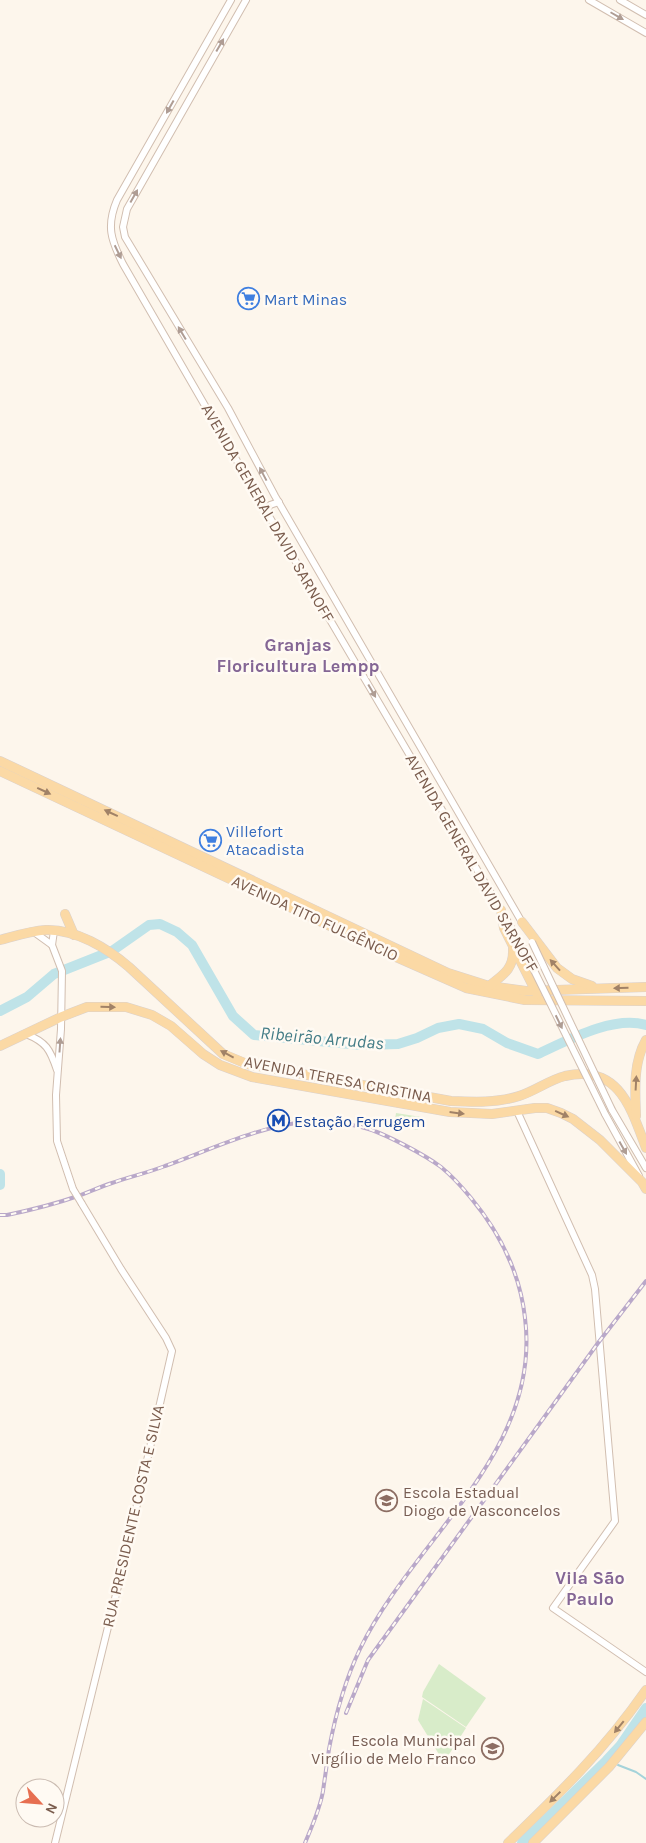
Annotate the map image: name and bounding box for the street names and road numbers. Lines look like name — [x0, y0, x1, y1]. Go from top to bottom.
street label: AVENIDA GENERAL DAVID SARNOFF — [198, 400, 338, 626]
street label: AVENIDA GENERAL DAVID SARNOFF — [402, 750, 542, 976]
street label: AVENIDA TITO FULGÊNCIO — [229, 871, 401, 965]
street label: AVENIDA TERESA CRISTINA — [243, 1051, 433, 1107]
street label: RUA PRESIDENTE COSTA E SILVA — [98, 1403, 168, 1629]

